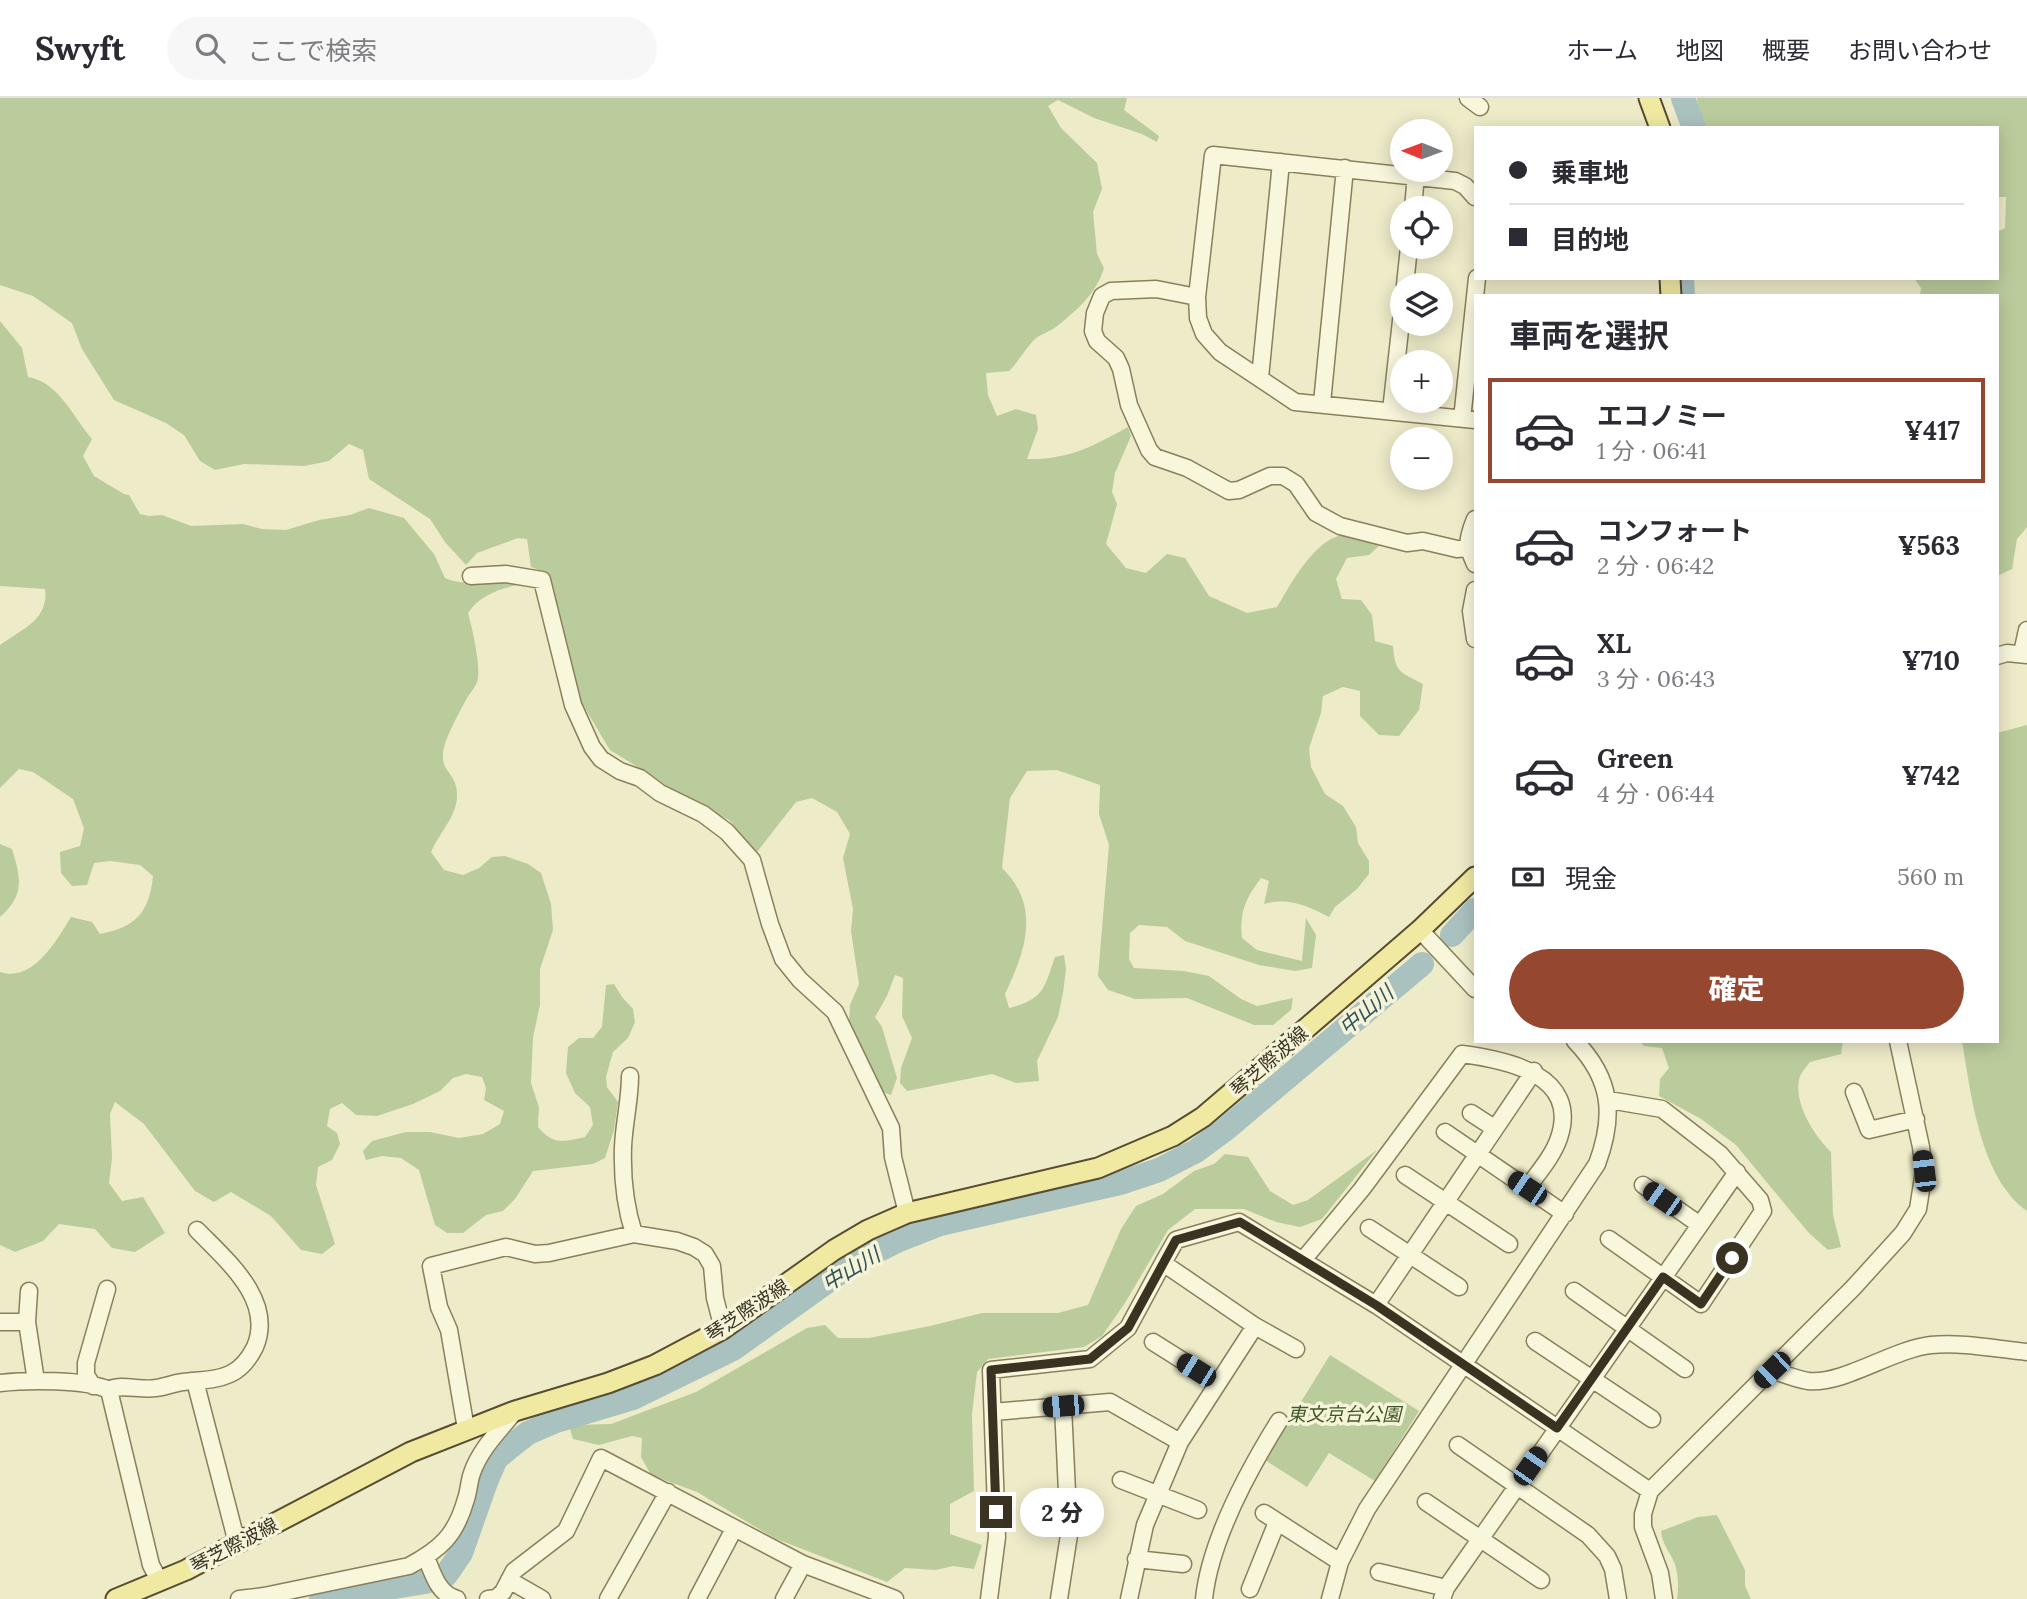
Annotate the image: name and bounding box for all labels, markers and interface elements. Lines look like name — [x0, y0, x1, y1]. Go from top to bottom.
search box — [167, 17, 657, 80]
text: Swyft — [35, 27, 125, 69]
icon: search — [191, 29, 229, 67]
text: ここで検索 — [247, 34, 377, 67]
text: ホーム — [1567, 35, 1638, 66]
text: 地図 — [1676, 35, 1724, 66]
text: 概要 — [1762, 35, 1810, 66]
text: お問い合わせ — [1848, 35, 1992, 66]
north arrow — [1390, 119, 1452, 182]
map controls — [1390, 119, 1453, 490]
text: 乗車地 — [1551, 156, 1629, 189]
button: locate — [1390, 196, 1453, 259]
text: 目的地 — [1551, 223, 1629, 256]
button: layers — [1390, 273, 1453, 336]
text: 車両を選択 — [1509, 315, 1669, 356]
button: + — [1390, 350, 1453, 413]
icon: car — [1513, 399, 1576, 462]
text: エコノミー — [1597, 399, 1727, 432]
text: ¥417 — [1904, 414, 1960, 447]
button: − — [1390, 427, 1453, 490]
text: 1 分 · 06:41 — [1597, 436, 1706, 465]
icon: car — [1513, 514, 1576, 577]
text: コンフォート — [1597, 514, 1752, 547]
text: ¥563 — [1898, 529, 1960, 562]
text: 2 分 · 06:42 — [1597, 551, 1714, 580]
text: XL — [1597, 627, 1631, 660]
icon: car — [1513, 629, 1576, 692]
text: ¥710 — [1902, 644, 1960, 677]
text: 3 分 · 06:43 — [1597, 664, 1715, 693]
text: Green — [1597, 742, 1673, 775]
icon: car — [1513, 744, 1576, 807]
text: ¥742 — [1901, 759, 1960, 792]
text: 4 分 · 06:44 — [1597, 779, 1715, 808]
icon: cash — [1509, 858, 1547, 896]
text: 現金 — [1565, 862, 1617, 895]
text: 560 m — [1897, 862, 1964, 891]
button: 確定 — [1509, 949, 1964, 1029]
water label: 中山川 — [1333, 978, 1400, 1041]
street label: 琴芝際波線 — [1225, 1021, 1313, 1101]
car — [1912, 1149, 1937, 1193]
car — [1504, 1168, 1551, 1208]
car — [1639, 1178, 1686, 1220]
water label: 中山川 — [817, 1240, 887, 1297]
route start — [1716, 1242, 1748, 1274]
street label: 琴芝際波線 — [701, 1273, 793, 1347]
car — [1750, 1348, 1795, 1392]
car — [1173, 1350, 1220, 1390]
car — [1042, 1394, 1085, 1418]
park label: 東文京台公園 — [1287, 1402, 1404, 1426]
car — [1510, 1443, 1551, 1489]
callout: 2 分 — [1020, 1488, 1104, 1536]
route end — [980, 1496, 1012, 1528]
text: 2 分 — [1041, 1498, 1083, 1527]
street label: 琴芝際波線 — [186, 1512, 282, 1578]

